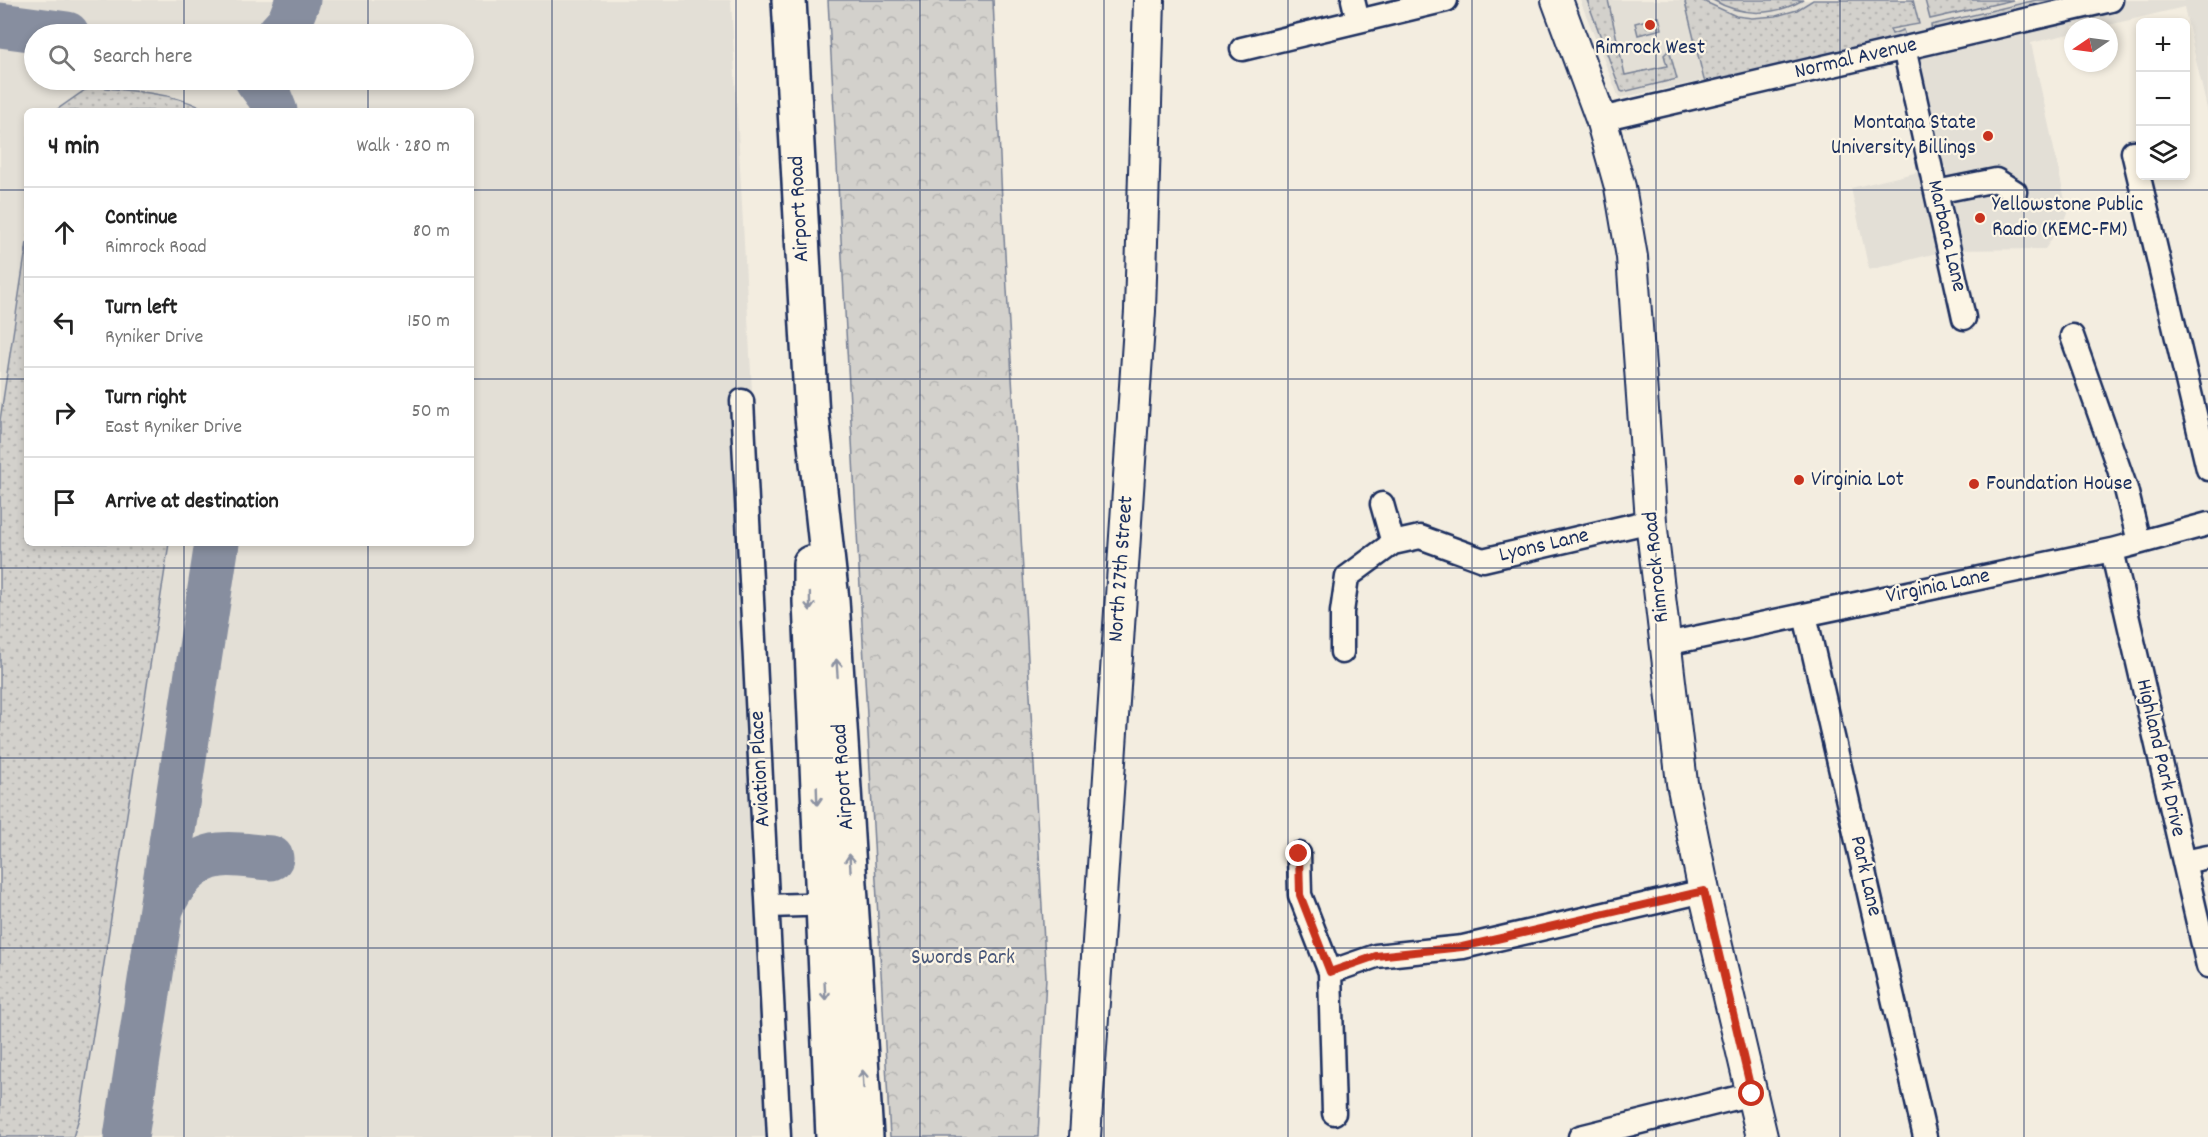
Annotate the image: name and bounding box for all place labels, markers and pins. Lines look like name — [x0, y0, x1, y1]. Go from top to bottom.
marker: Rimrock West — [1643, 18, 1657, 32]
place label: Rimrock West — [1595, 33, 1705, 64]
place label: Montana State University Billings — [1831, 108, 1976, 164]
marker: Montana State University Billings — [1981, 129, 1995, 143]
place label: Yellowstone Public Radio (KEMC-FM) — [1992, 190, 2143, 246]
marker: Yellowstone Public Radio (KEMC-FM) — [1973, 211, 1987, 225]
place label: Virginia Lot — [1811, 465, 1904, 496]
place label: Foundation House — [1986, 469, 2133, 500]
marker: Virginia Lot — [1792, 473, 1806, 487]
marker: Foundation House — [1967, 477, 1981, 491]

